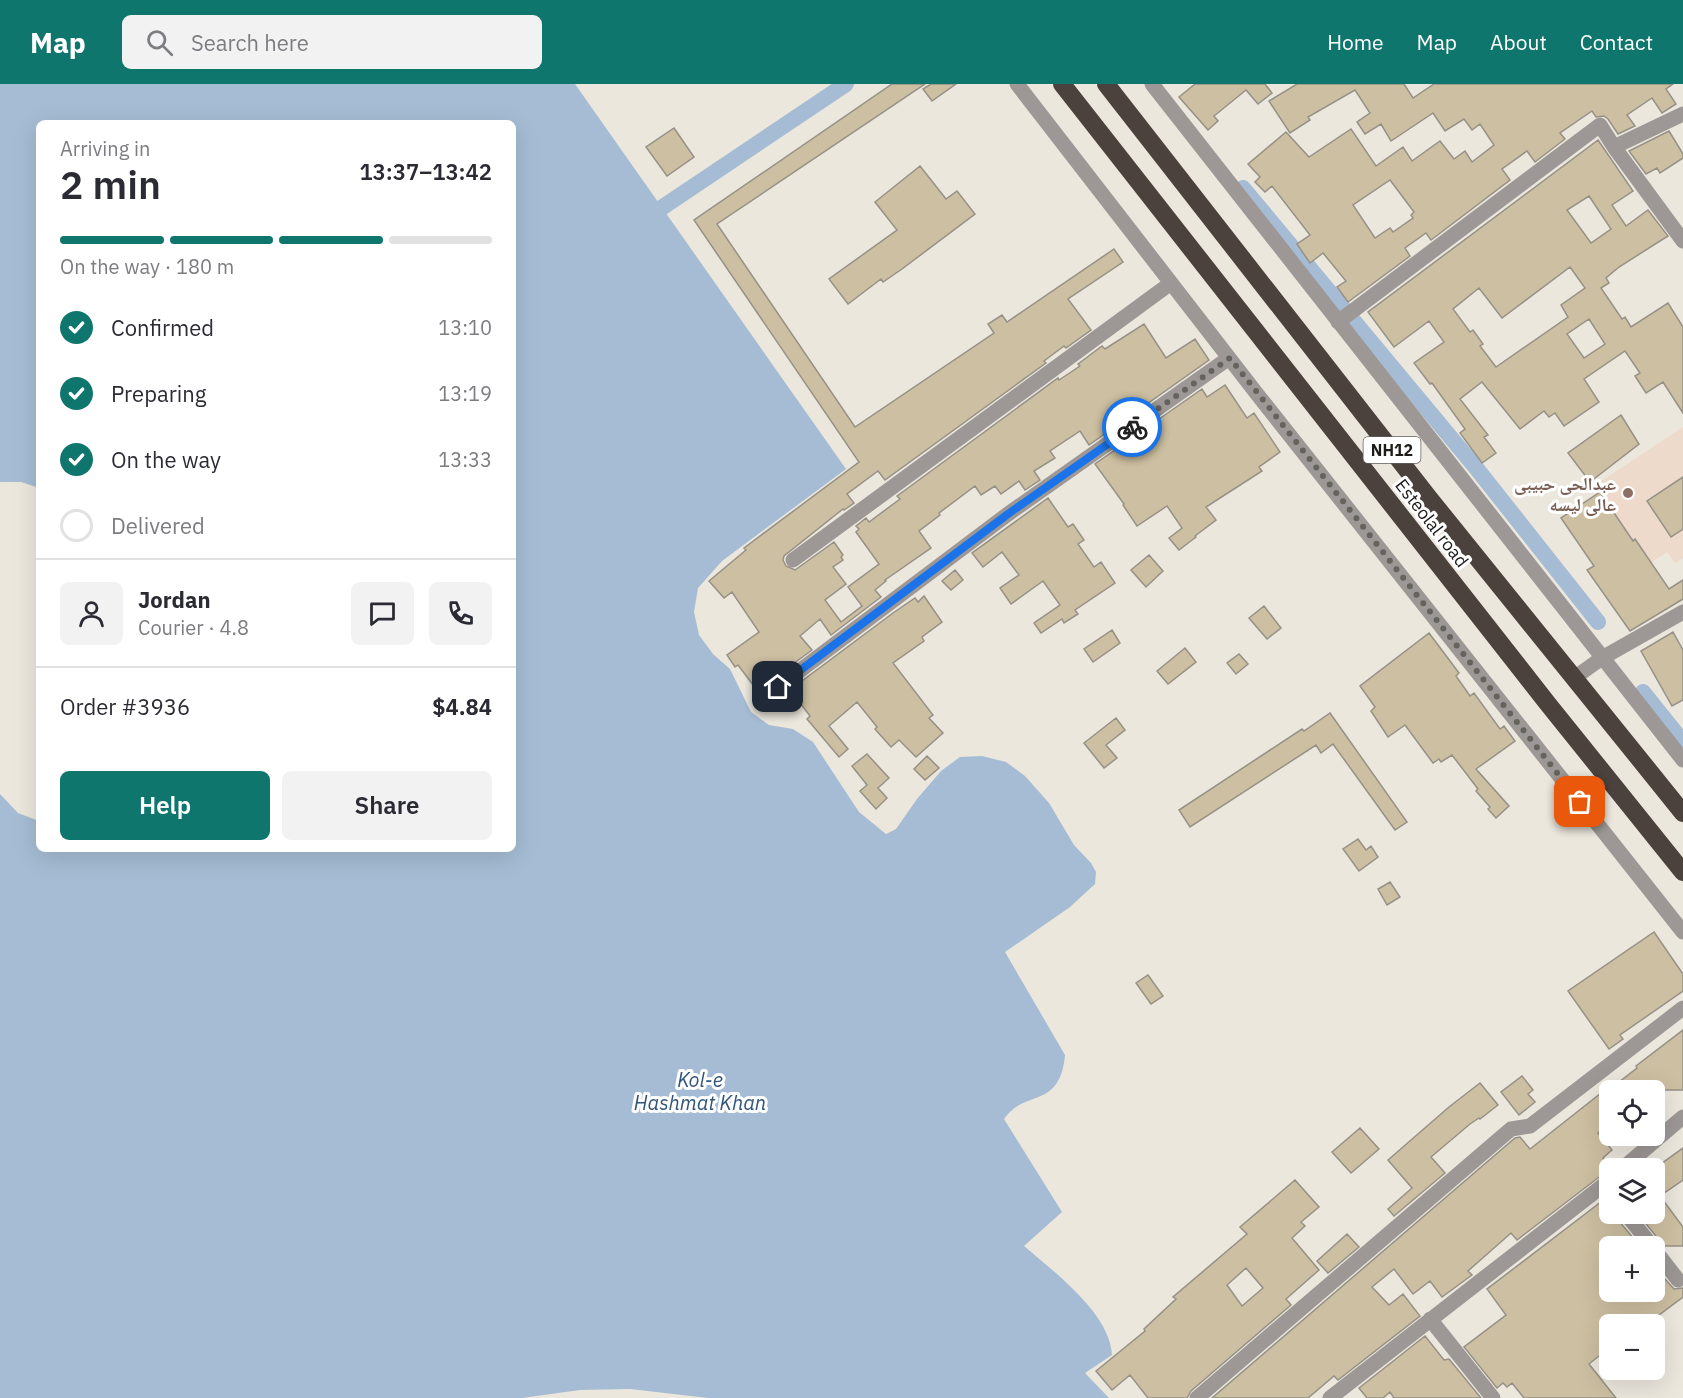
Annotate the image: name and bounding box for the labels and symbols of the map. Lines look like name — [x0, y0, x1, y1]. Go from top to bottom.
courier — [1102, 397, 1162, 457]
road number: NH12 — [1364, 437, 1420, 463]
place label: عبدالحی حبیبی عالی لیسه — [1514, 472, 1616, 516]
street label: Esteolal road — [1390, 474, 1474, 572]
marker: عبدالحی حبیبی عالی لیسه — [1621, 486, 1635, 500]
pin — [752, 661, 803, 712]
pin — [1554, 776, 1605, 827]
water label: Kol-e Hashmat Khan — [634, 1066, 766, 1116]

